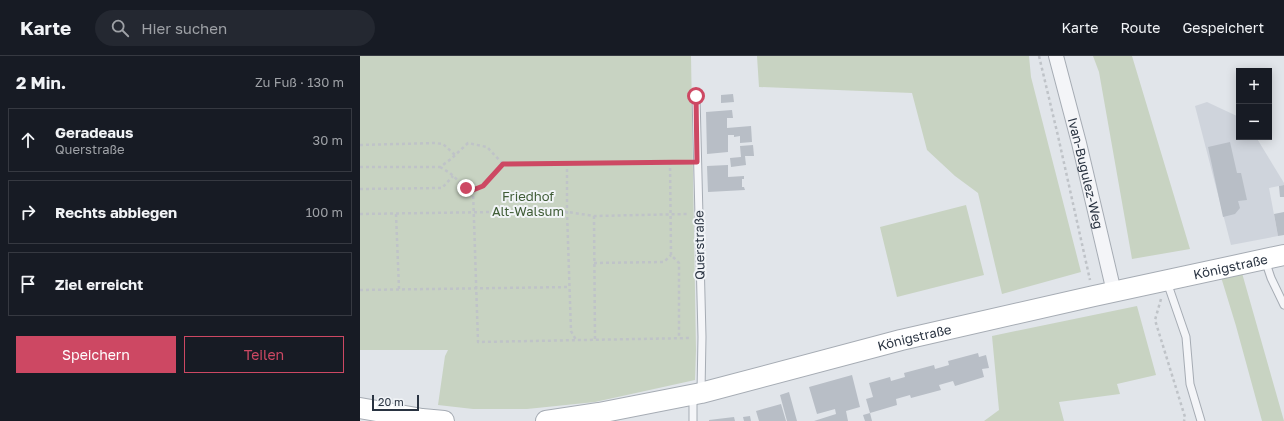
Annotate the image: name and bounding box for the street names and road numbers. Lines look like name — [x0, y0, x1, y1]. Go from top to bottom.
street label: Ivan-Bugulez-Weg — [1065, 116, 1107, 231]
street label: Querstraße — [690, 210, 708, 280]
street label: Königstraße — [1192, 251, 1269, 282]
street label: Königstraße — [876, 321, 953, 354]

